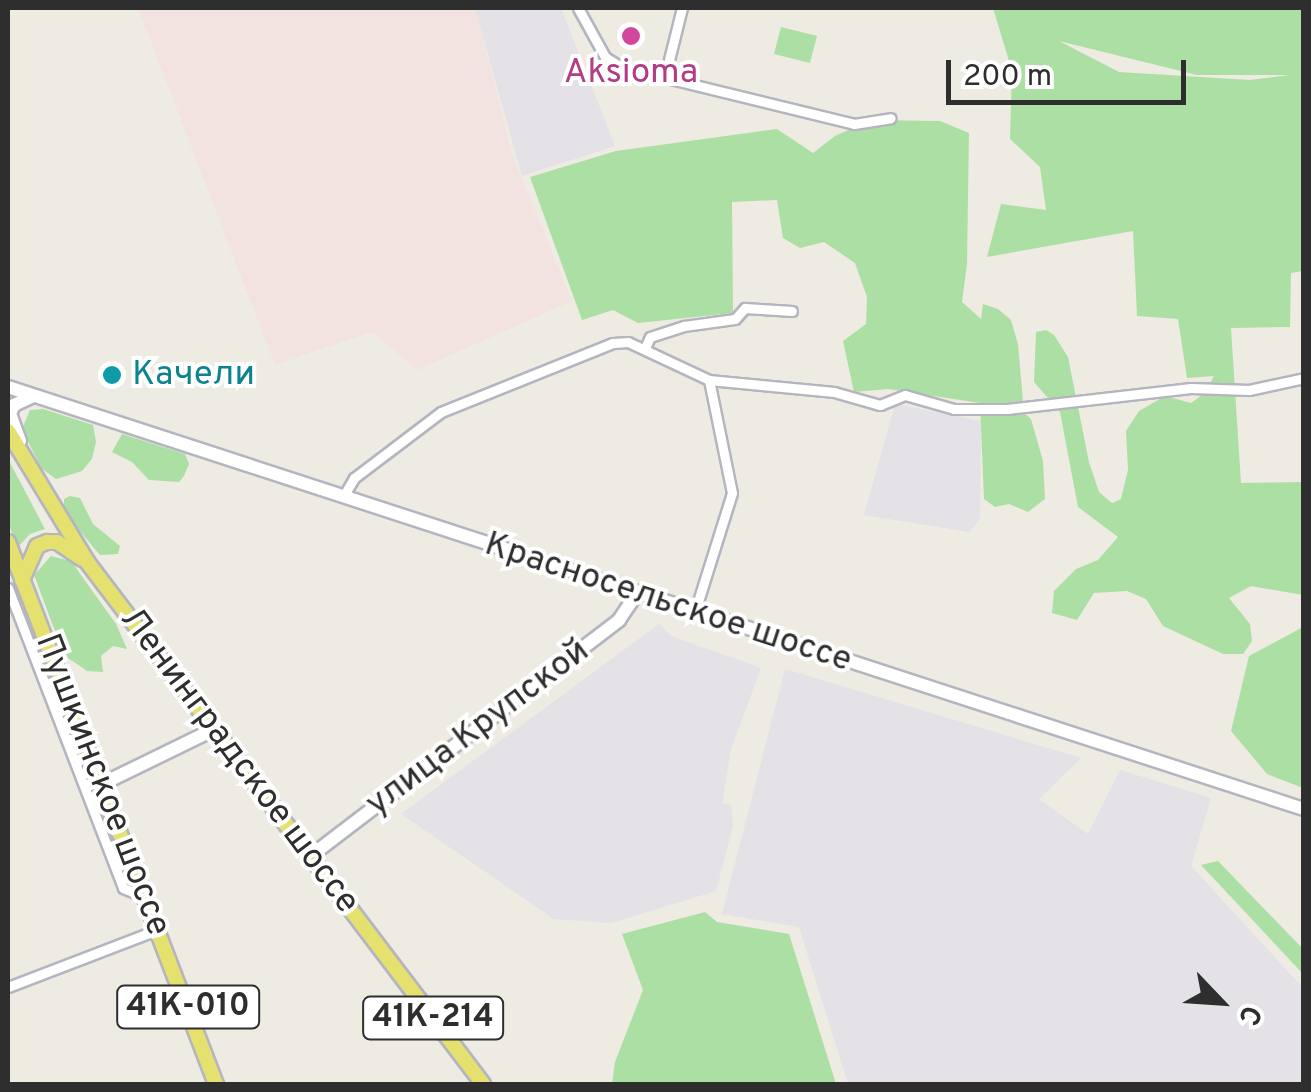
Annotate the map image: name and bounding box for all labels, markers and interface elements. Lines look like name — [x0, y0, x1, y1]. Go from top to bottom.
marker: Aksioma — [620, 25, 642, 47]
scale bar — [951, 40, 1191, 102]
place label: Aksioma — [564, 52, 698, 94]
text: 200 m — [963, 59, 1052, 96]
place label: Качели — [132, 354, 255, 396]
marker: Качели — [101, 364, 123, 386]
street label: Красносельское шоссе — [479, 524, 857, 682]
street label: Ленинградское шоссе — [110, 600, 368, 922]
street label: Пушкинское шоссе — [25, 628, 179, 942]
street label: улица Крупской — [358, 630, 598, 826]
north arrow — [1171, 952, 1271, 1052]
road number: 41К-010 — [116, 980, 260, 1034]
road number: 41К-214 — [360, 991, 506, 1045]
text: С — [1228, 999, 1268, 1030]

